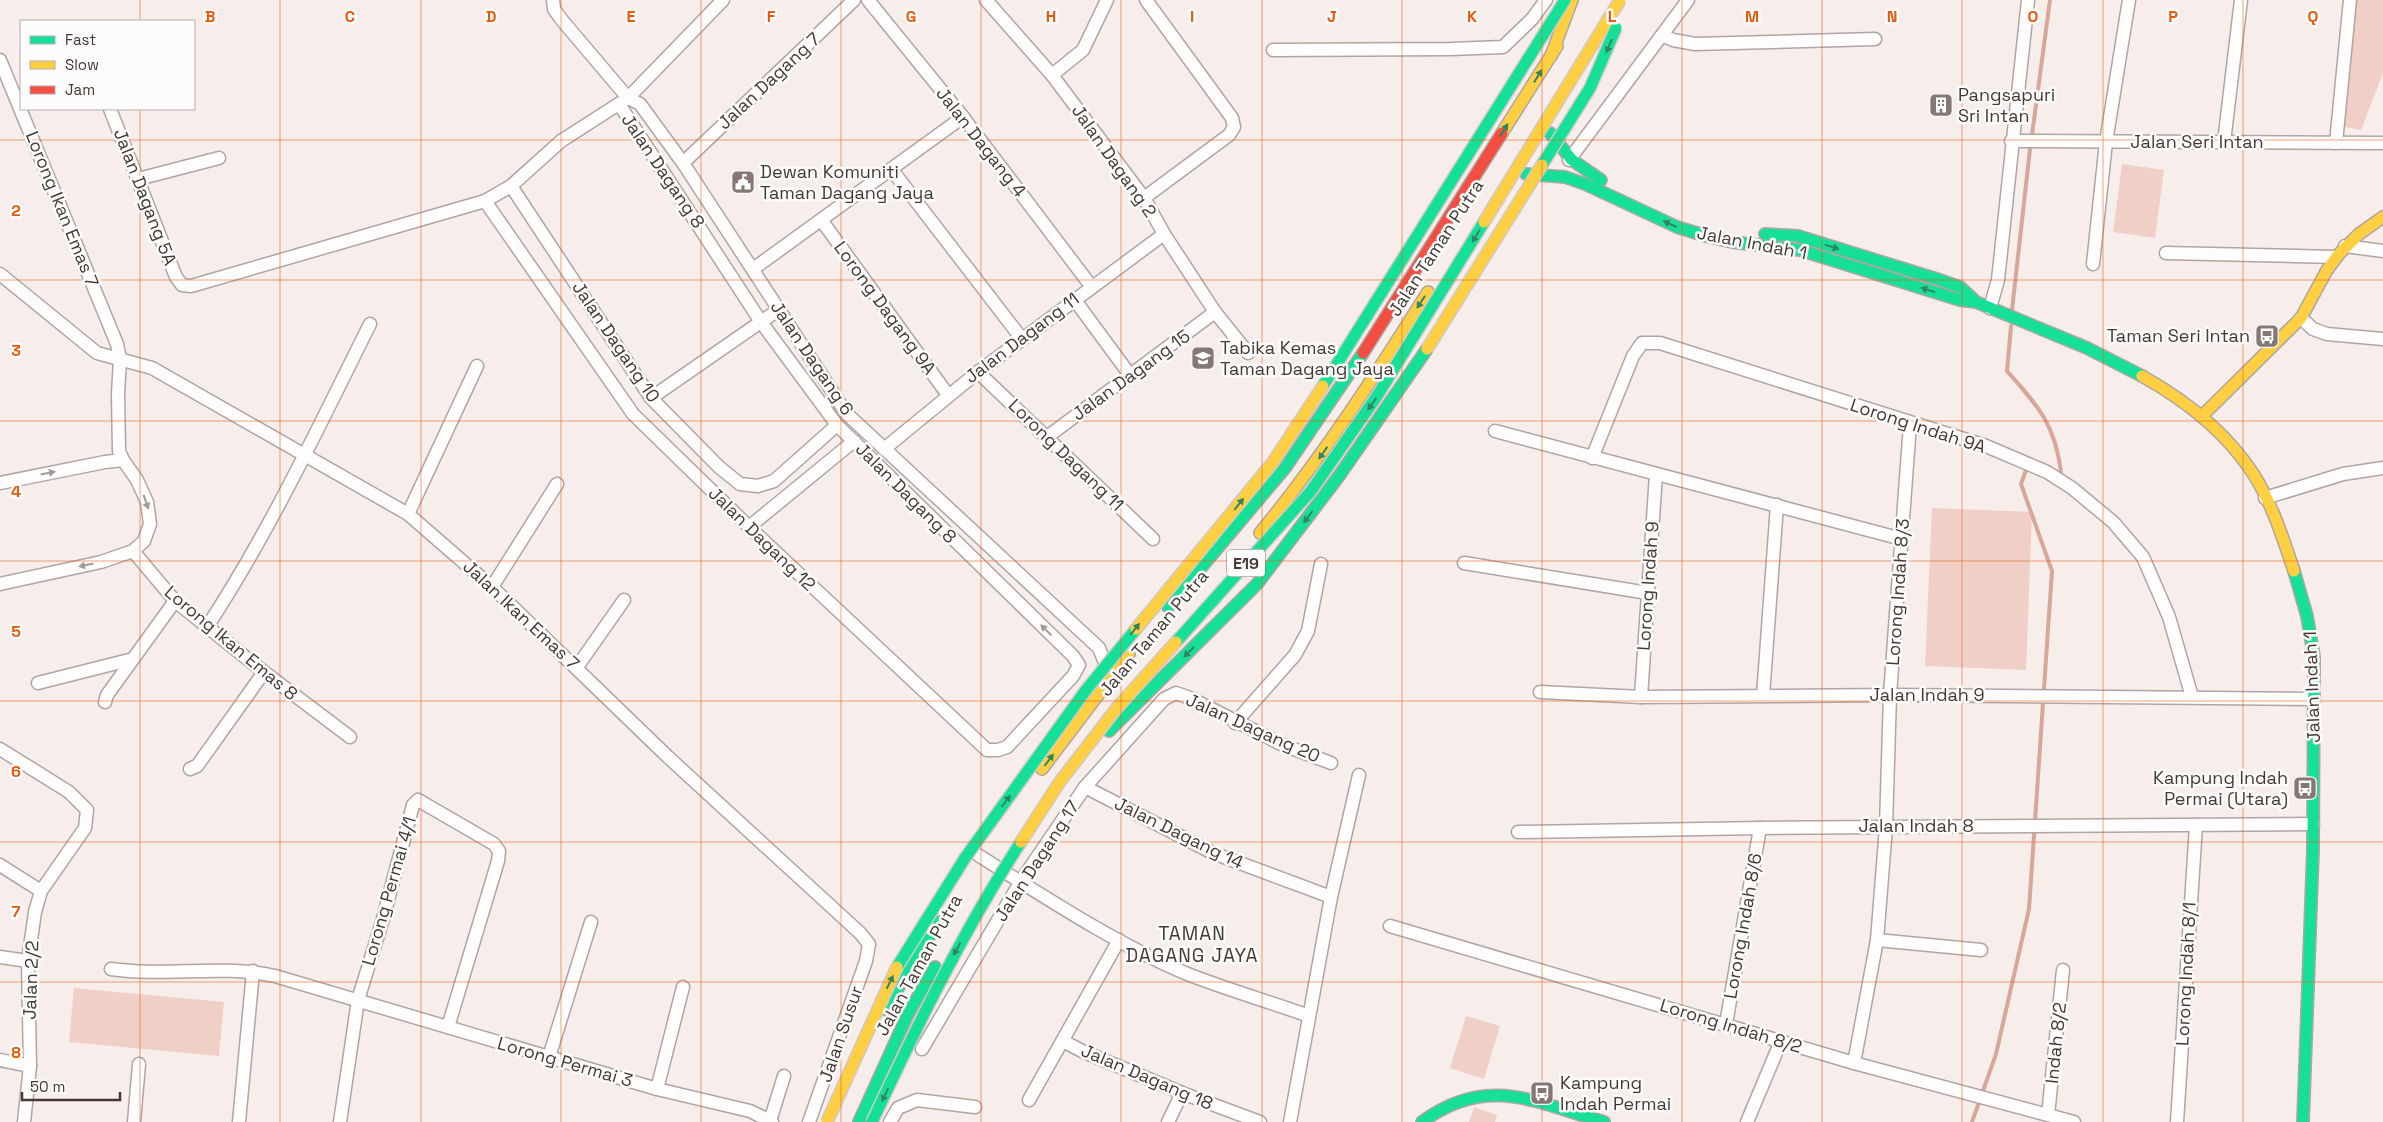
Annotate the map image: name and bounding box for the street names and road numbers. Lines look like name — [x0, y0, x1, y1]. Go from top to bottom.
street label: Jalan Dagang 7 — [712, 27, 825, 134]
street label: Jalan Dagang 4 — [931, 82, 1032, 201]
street label: Jalan Dagang 2 — [1067, 100, 1162, 222]
street label: Jalan Dagang 8 — [617, 109, 710, 232]
street label: Jalan Dagang 5A — [109, 125, 182, 268]
street label: Lorong Ikan Emas 7 — [21, 128, 104, 290]
street label: Jalan Seri Intan — [2130, 130, 2264, 153]
street label: Jalan Taman Putra — [1383, 175, 1488, 320]
street label: Jalan Indah 1 — [1695, 221, 1809, 264]
street label: Lorong Dagang 9A — [829, 237, 942, 379]
street label: Jalan Dagang 10 — [567, 277, 665, 407]
street label: Jalan Dagang 11 — [960, 287, 1083, 388]
street label: Jalan Dagang 6 — [766, 296, 859, 419]
street label: Jalan Dagang 15 — [1067, 324, 1194, 425]
street label: Lorong Indah 9A — [1848, 393, 1989, 458]
street label: Lorong Dagang 11 — [1004, 394, 1129, 516]
street label: Jalan Dagang 8 — [851, 437, 962, 548]
street label: Jalan Dagang 12 — [704, 482, 821, 596]
street label: Lorong Indah 8/3 — [1881, 518, 1914, 666]
street label: Lorong Indah 9 — [1632, 520, 1663, 651]
road number: E19 — [1227, 550, 1265, 576]
street label: Jalan Ikan Emas 7 — [458, 555, 584, 675]
street label: Jalan Taman Putra — [1094, 565, 1213, 701]
street label: Lorong Ikan Emas 8 — [160, 580, 303, 705]
street label: Jalan Indah 1 — [2298, 631, 2325, 743]
street label: Jalan Indah 9 — [1869, 683, 1985, 706]
street label: Jalan Dagang 20 — [1182, 688, 1324, 767]
street label: Jalan Dagang 14 — [1111, 791, 1248, 874]
street label: Jalan Dagang 17 — [989, 796, 1084, 926]
street label: Lorong Permai 4/1 — [356, 814, 421, 968]
street label: Jalan Indah 8 — [1858, 814, 1974, 837]
street label: Lorong Indah 8/6 — [1718, 851, 1767, 1001]
street label: Jalan Taman Putra — [870, 890, 967, 1040]
street label: Lorong Indah 8/1 — [2170, 901, 2201, 1047]
street label: Jalan 2/2 — [18, 940, 43, 1020]
street label: Jalan Susur — [813, 982, 868, 1085]
street label: Lorong Indah 8/2 — [1657, 993, 1805, 1058]
street label: Indah 8/2 — [2040, 1001, 2071, 1085]
street label: Lorong Permai 3 — [495, 1031, 635, 1092]
street label: Jalan Dagang 18 — [1078, 1038, 1217, 1115]

